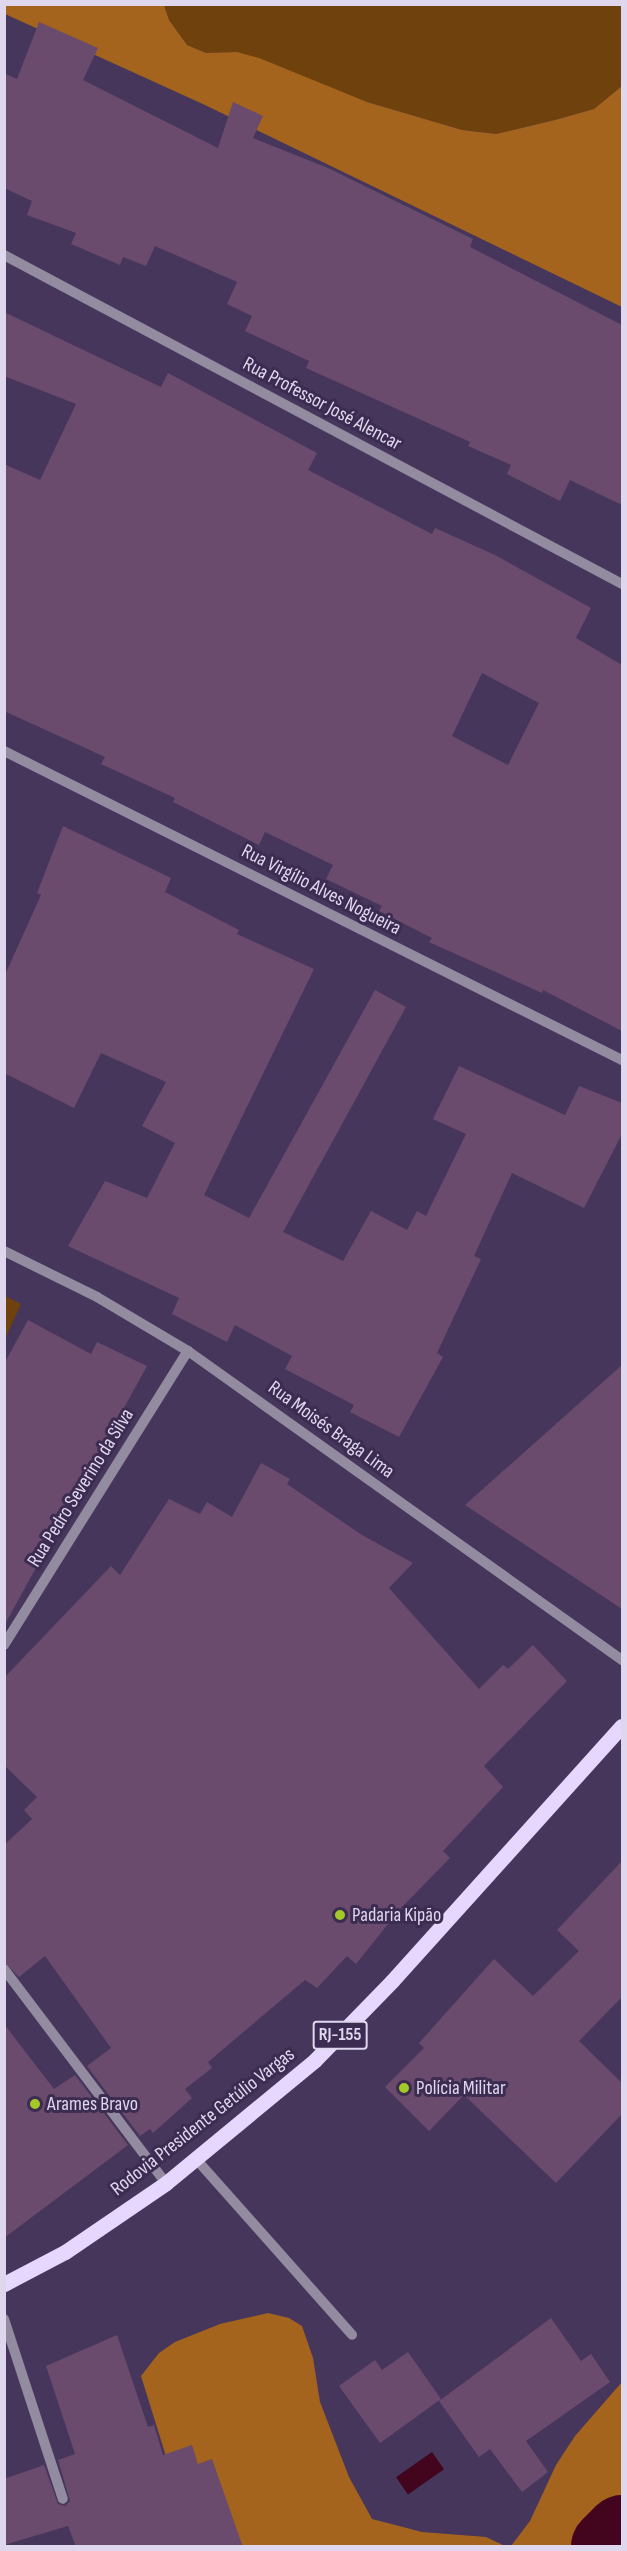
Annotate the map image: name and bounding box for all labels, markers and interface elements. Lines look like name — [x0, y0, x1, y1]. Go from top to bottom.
street label: Rua Professor José Alencar — [238, 352, 406, 456]
street label: Rua Virgílio Alves Nogueira — [237, 839, 405, 941]
street label: Rua Moisés Braga Lima — [263, 1376, 399, 1484]
street label: Rua Pedro Severino da Silva — [23, 1404, 139, 1572]
place label: Padaria Kipão — [352, 1903, 441, 1927]
marker: Padaria Kipão — [333, 1908, 347, 1922]
road number: RJ-155 — [312, 2020, 368, 2050]
street label: Rodovia Presidente Getúlio Vargas — [106, 2043, 300, 2201]
place label: Polícia Militar — [416, 2076, 506, 2100]
marker: Polícia Militar — [397, 2081, 411, 2095]
place label: Arames Bravo — [47, 2092, 138, 2116]
marker: Arames Bravo — [28, 2097, 42, 2111]

